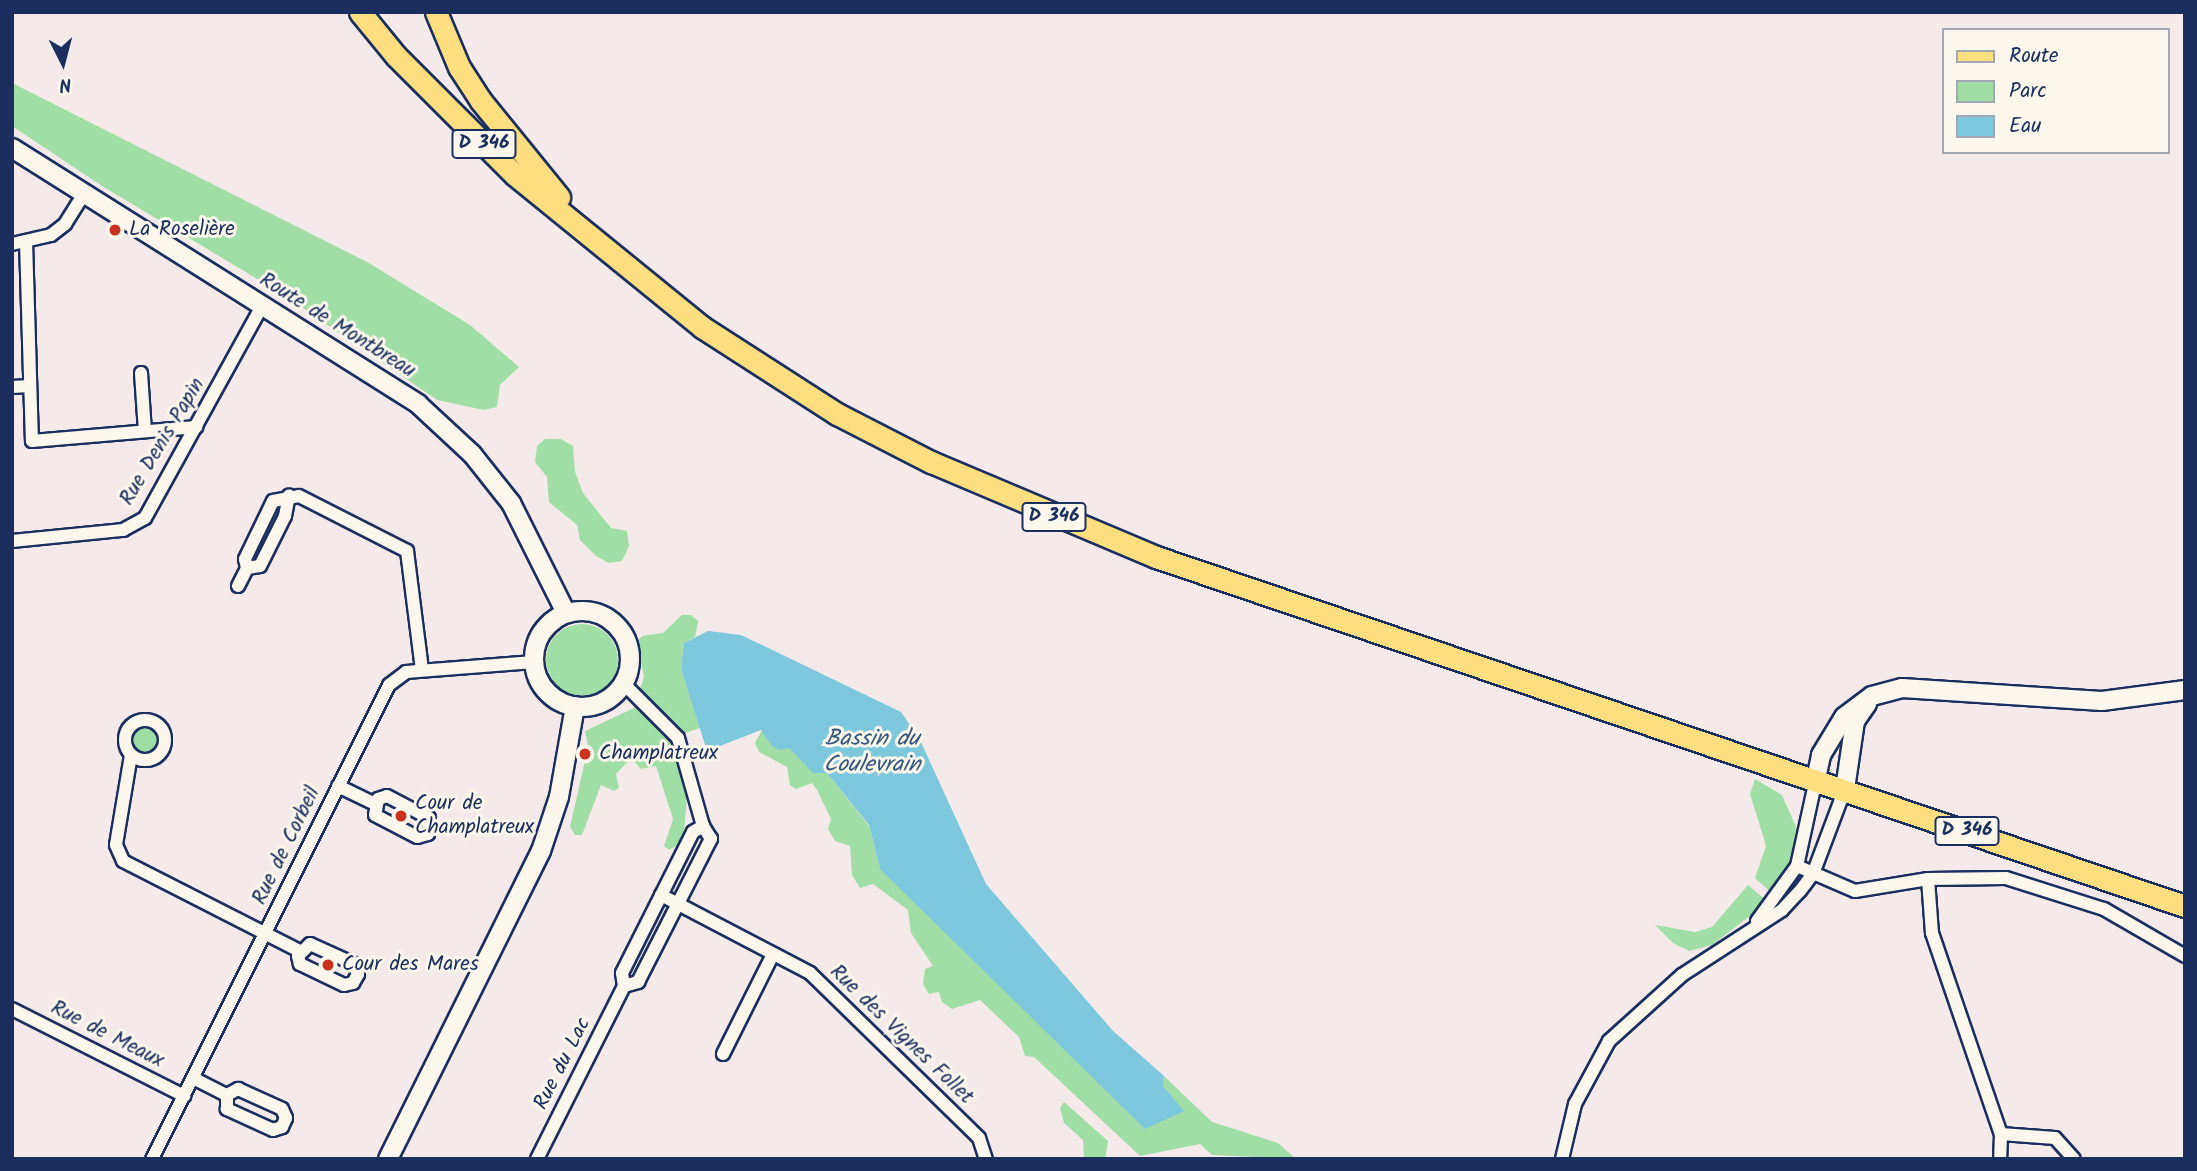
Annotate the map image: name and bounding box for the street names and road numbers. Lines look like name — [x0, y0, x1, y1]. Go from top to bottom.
road number: D 346 — [451, 128, 517, 160]
street label: Route de Montbreau — [254, 268, 420, 384]
street label: Rue Denis Papin — [115, 374, 211, 510]
road number: D 346 — [1021, 502, 1087, 532]
street label: Rue de Corbeil — [248, 783, 326, 909]
road number: D 346 — [1934, 816, 2000, 846]
street label: Rue des Vignes Follet — [824, 960, 978, 1110]
street label: Rue de Meaux — [46, 996, 168, 1074]
street label: Rue du Lac — [529, 1014, 597, 1114]

